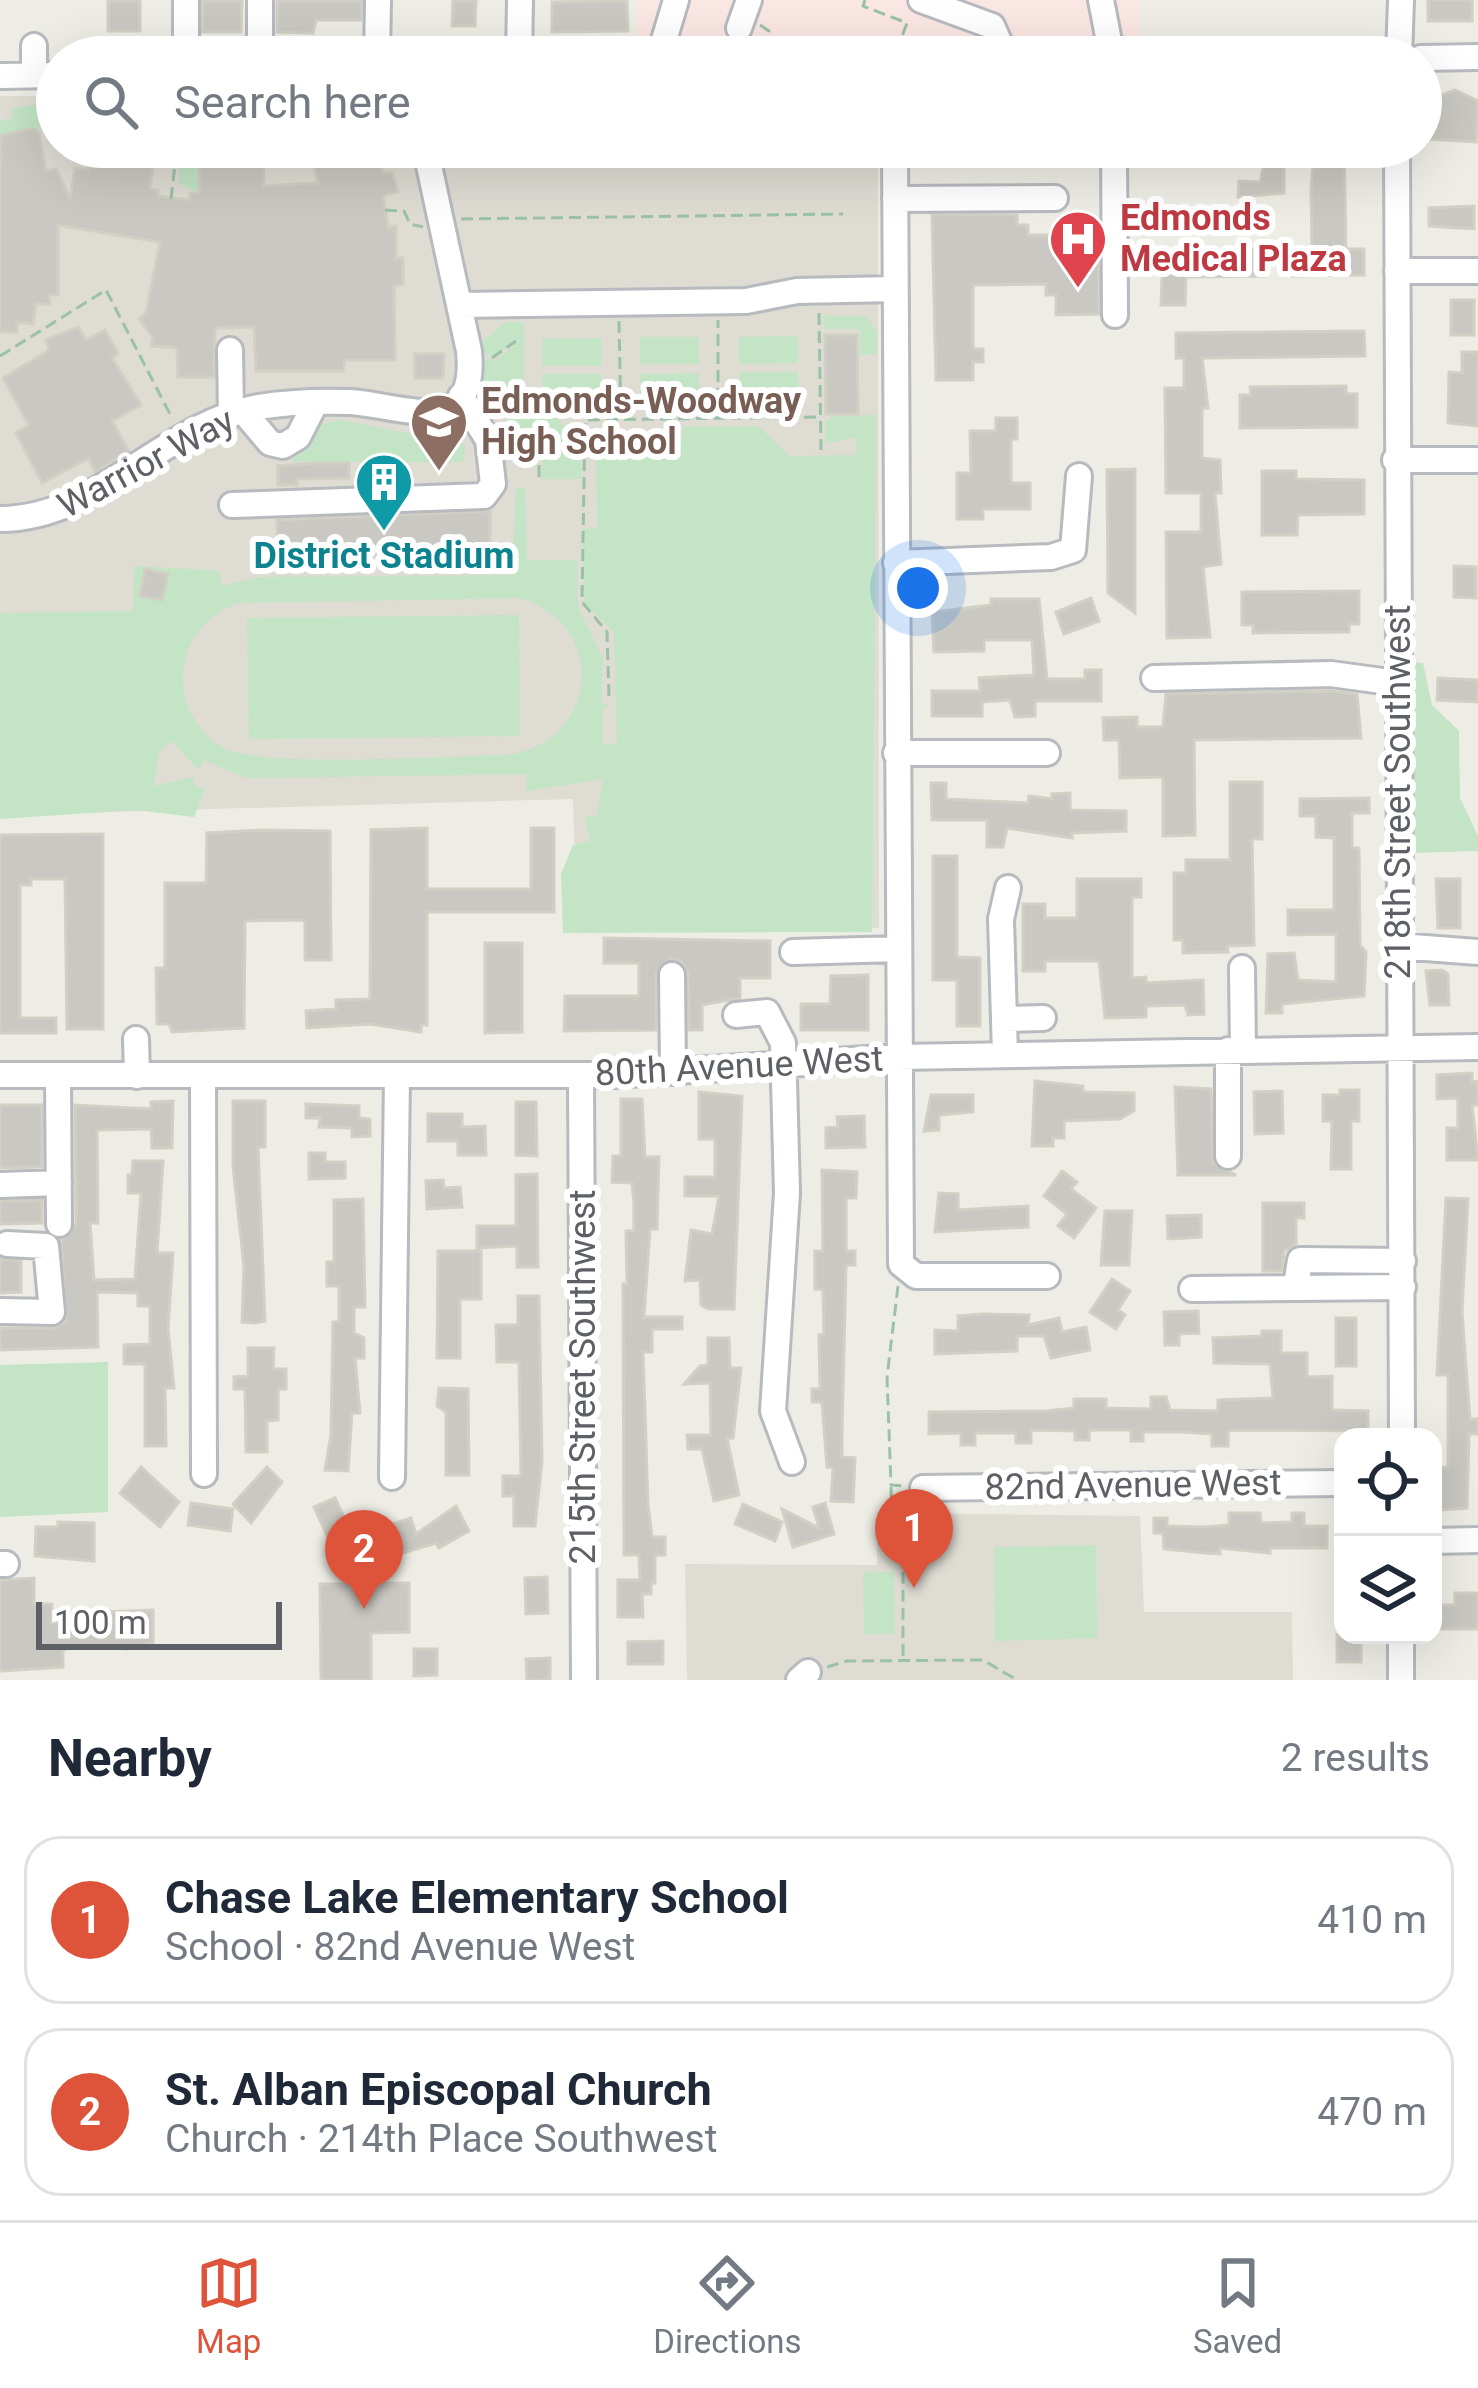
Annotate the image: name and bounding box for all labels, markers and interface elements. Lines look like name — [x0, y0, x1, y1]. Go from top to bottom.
search box — [36, 36, 1442, 168]
icon: search — [78, 69, 144, 135]
text: Search here — [174, 76, 411, 129]
place label: Edmonds Medical Plaza — [1120, 197, 1347, 280]
hospital icon: Edmonds Medical Plaza — [1047, 208, 1109, 290]
place label: Edmonds-Woodway High School — [481, 380, 802, 463]
school or university icon: Edmonds-Woodway High School — [408, 391, 470, 473]
street label: Warrior Way — [51, 399, 241, 527]
building icon: District Stadium — [353, 451, 415, 533]
place label: District Stadium — [254, 535, 514, 577]
your location — [888, 558, 948, 618]
street label: 218th Street Southwest — [1377, 605, 1419, 980]
street label: 80th Avenue West — [594, 1037, 884, 1095]
street label: 215th Street Southwest — [562, 1190, 604, 1565]
map controls — [1334, 1428, 1442, 1644]
button: locate — [1334, 1428, 1442, 1536]
street label: 82nd Avenue West — [984, 1461, 1282, 1509]
pin: 1 — [875, 1489, 953, 1588]
pin: 2 — [325, 1510, 403, 1609]
button: layers — [1334, 1536, 1442, 1644]
scale bar — [36, 1596, 282, 1649]
text: 100 m — [54, 1603, 147, 1642]
text: Nearby — [48, 1729, 212, 1788]
text: 2 results — [1281, 1735, 1430, 1781]
text: Chase Lake Elementary School — [165, 1871, 789, 1924]
text: 1 — [79, 1897, 101, 1943]
text: 410 m — [1317, 1897, 1427, 1943]
text: School · 82nd Avenue West — [165, 1924, 635, 1970]
text: St. Alban Episcopal Church — [165, 2063, 712, 2116]
text: 2 — [79, 2089, 101, 2135]
text: 470 m — [1317, 2089, 1427, 2135]
text: Church · 214th Place Southwest — [165, 2116, 717, 2162]
tab: Map — [196, 2250, 262, 2361]
tab: Directions — [653, 2250, 802, 2361]
tab: Saved — [1193, 2250, 1282, 2361]

